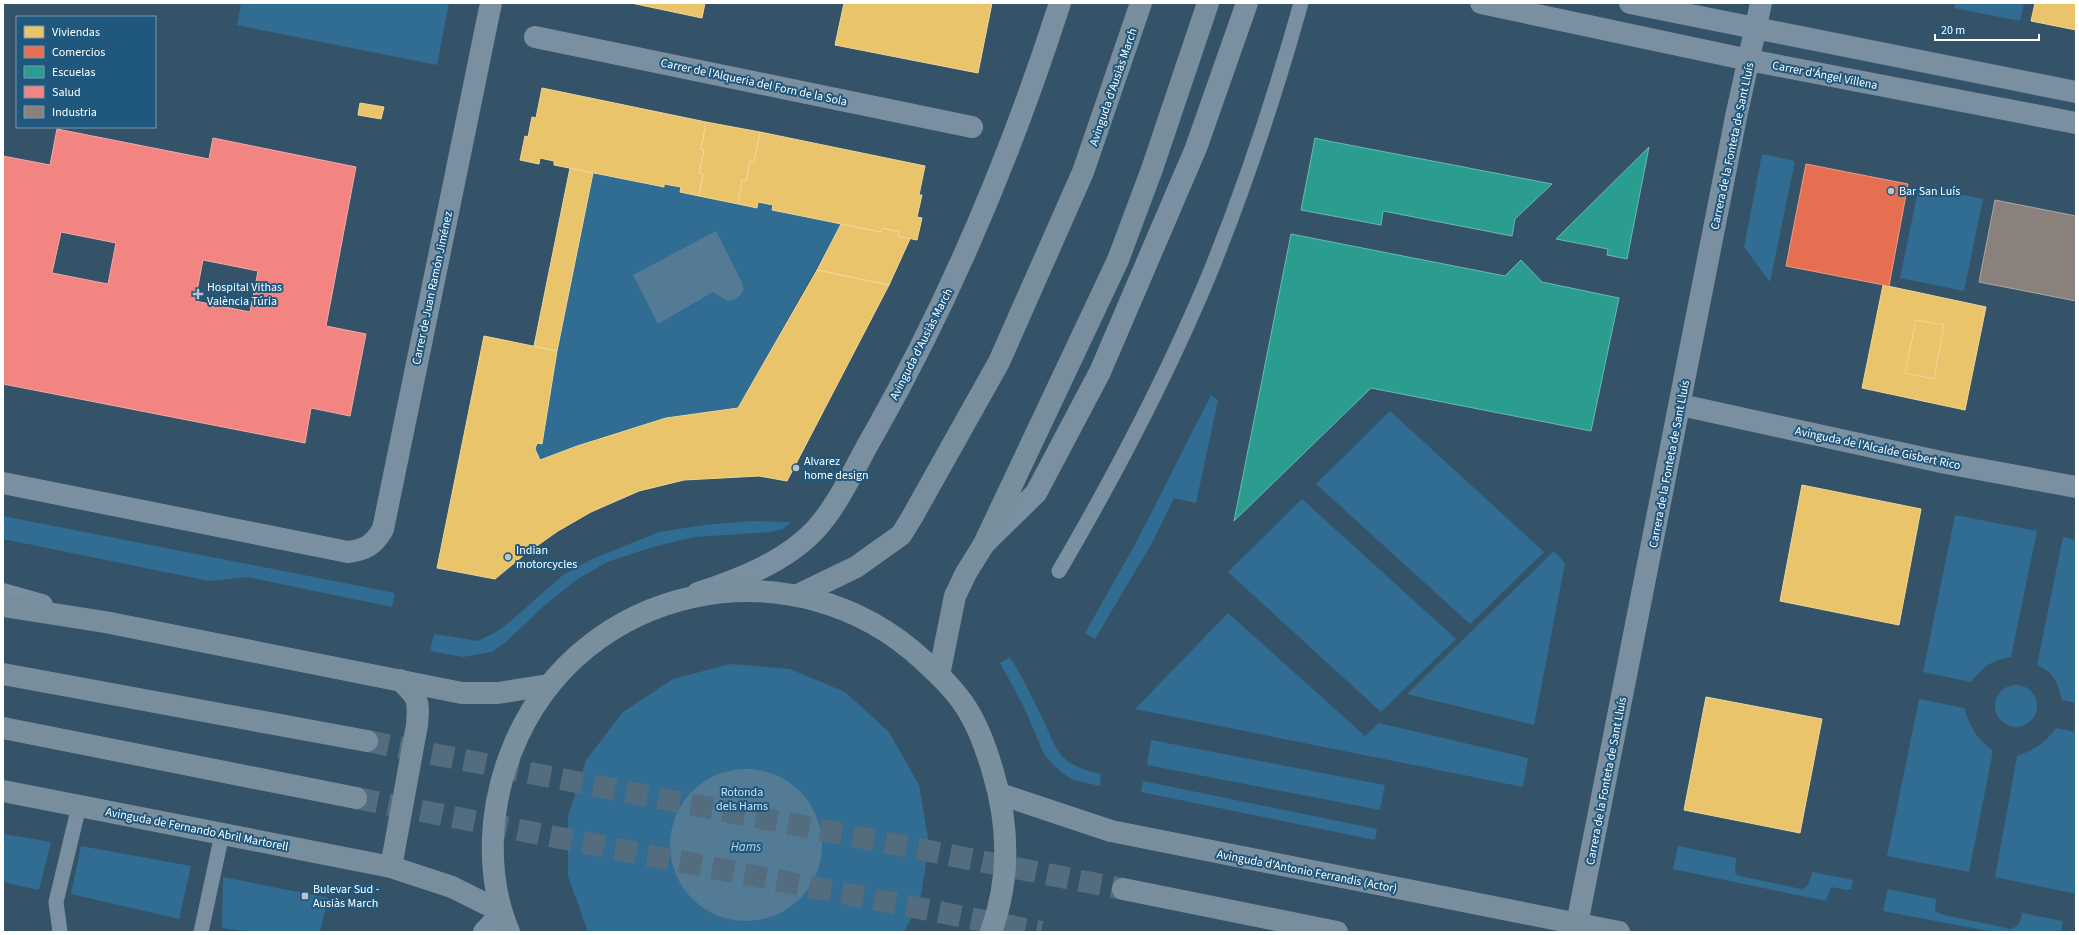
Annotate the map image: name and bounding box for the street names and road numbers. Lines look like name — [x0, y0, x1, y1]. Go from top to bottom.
street label: Avinguda d'Ausiàs March — [1085, 26, 1142, 148]
street label: Carrer de l'Alqueria del Forn de la Sola — [659, 54, 849, 111]
street label: Carrer d'Ángel Villena — [1771, 57, 1879, 94]
street label: Carrera de la Fonteta de Sant Lluís — [1706, 61, 1759, 231]
street label: Carrer de Juan Ramón Jiménez — [408, 210, 457, 366]
street label: Avinguda d'Ausiàs March — [886, 285, 957, 403]
street label: Carrera de la Fonteta de Sant Lluís — [1645, 379, 1694, 549]
street label: Avinguda de l'Alcalde Gisbert Rico — [1794, 423, 1962, 474]
street label: Carrera de la Fonteta de Sant Lluís — [1582, 696, 1631, 866]
street label: Avinguda de Fernando Abril Martorell — [104, 803, 290, 856]
street label: Avinguda d'Antonio Ferrandis (Actor) — [1215, 846, 1398, 897]

